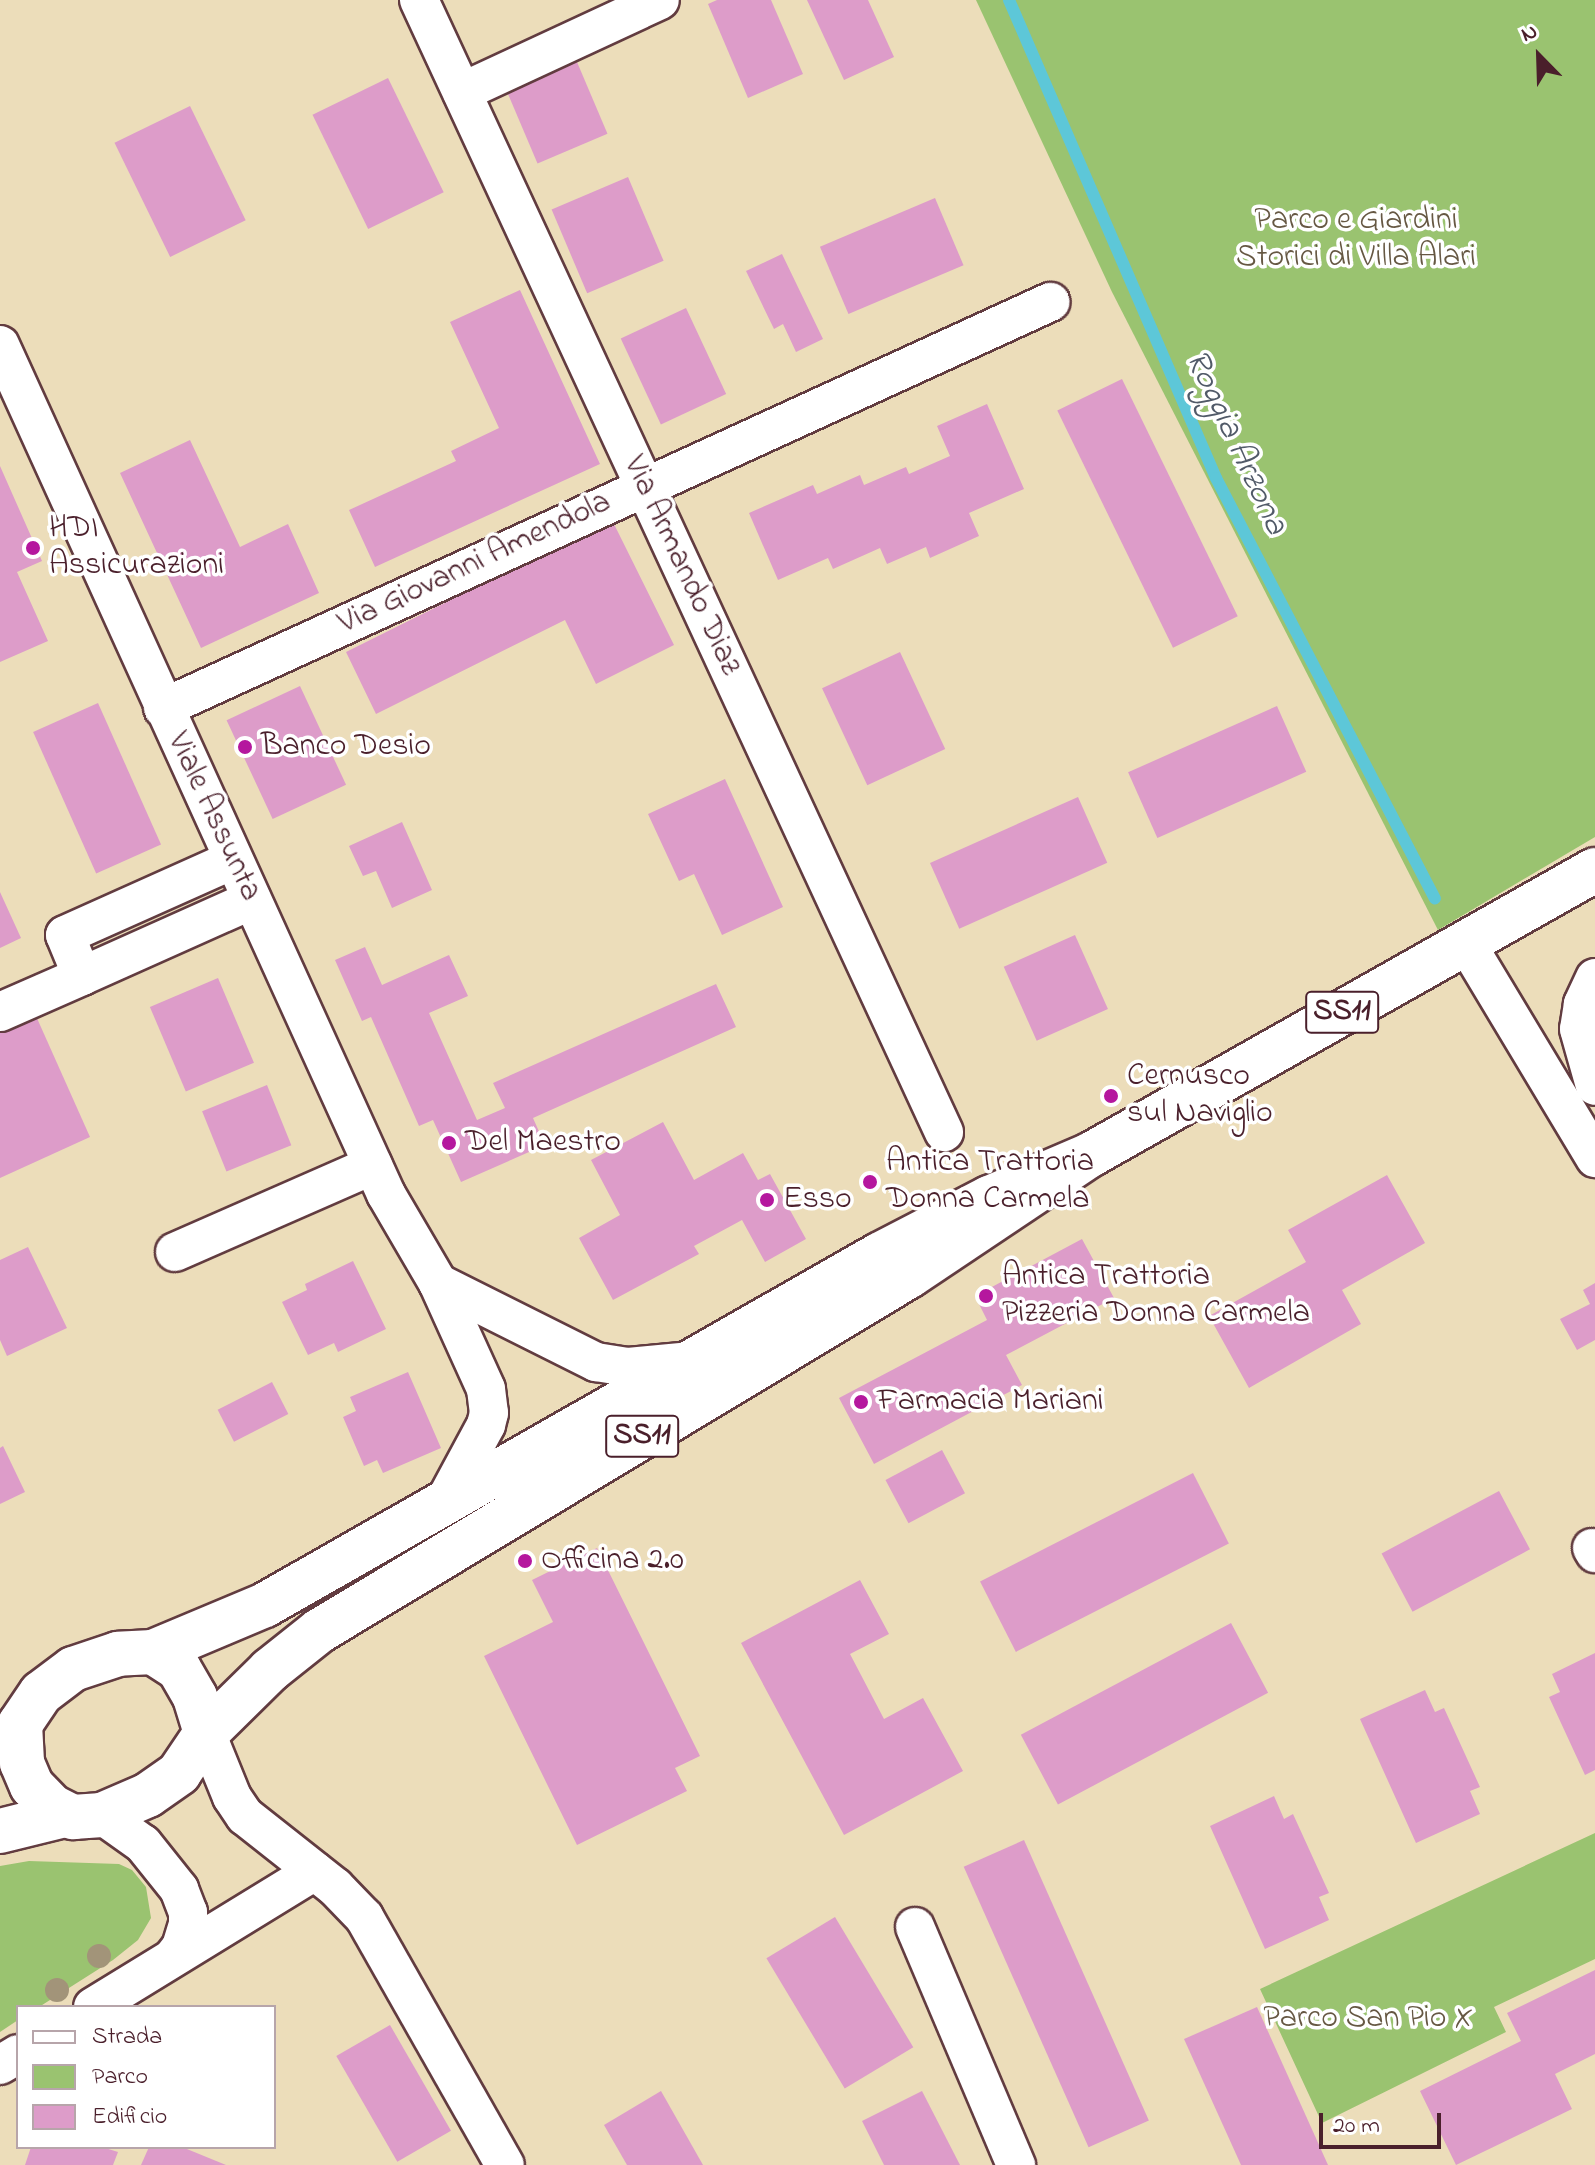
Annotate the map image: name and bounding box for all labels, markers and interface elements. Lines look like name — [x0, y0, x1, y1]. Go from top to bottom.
north arrow — [1499, 16, 1579, 96]
text: N — [1517, 16, 1543, 52]
park label: Parco e Giardini Storici di Villa Alari — [1236, 203, 1476, 278]
water label: Roggia Arzona — [1175, 344, 1295, 542]
street label: Via Armando Diaz — [613, 450, 749, 682]
street label: Via Giovanni Amendola — [333, 484, 617, 644]
place label: HDI Assicurazioni — [49, 511, 224, 586]
marker: HDI Assicurazioni — [24, 539, 42, 557]
street label: Viale Assunta — [157, 727, 269, 907]
place label: Banco Desio — [261, 728, 431, 766]
marker: Banco Desio — [236, 738, 254, 756]
road number: SS11 — [1304, 986, 1380, 1038]
place label: Cernusco sul Naviglio — [1127, 1059, 1273, 1134]
marker: Cernusco sul Naviglio — [1102, 1087, 1120, 1105]
place label: Del Maestro — [465, 1124, 621, 1162]
marker: Del Maestro — [440, 1134, 458, 1152]
place label: Antica Trattoria Donna Carmela — [886, 1145, 1094, 1220]
marker: Antica Trattoria Donna Carmela — [861, 1173, 879, 1191]
place label: Esso — [783, 1181, 852, 1219]
marker: Esso — [758, 1191, 776, 1209]
place label: Antica Trattoria Pizzeria Donna Carmela — [1002, 1259, 1310, 1334]
marker: Antica Trattoria Pizzeria Donna Carmela — [977, 1287, 995, 1305]
place label: Farmacia Mariani — [877, 1383, 1103, 1421]
marker: Farmacia Mariani — [852, 1393, 870, 1411]
road number: SS11 — [604, 1410, 680, 1462]
place label: Officina 2.0 — [541, 1542, 684, 1580]
marker: Officina 2.0 — [516, 1552, 534, 1570]
park label: Parco San Pio X — [1263, 2000, 1473, 2038]
legend — [16, 2005, 276, 2149]
text: Strada — [92, 2020, 162, 2055]
text: Parco — [92, 2060, 148, 2095]
scale bar — [1323, 2097, 1445, 2147]
text: Edificio — [92, 2100, 167, 2135]
text: 20 m — [1333, 2109, 1380, 2144]

